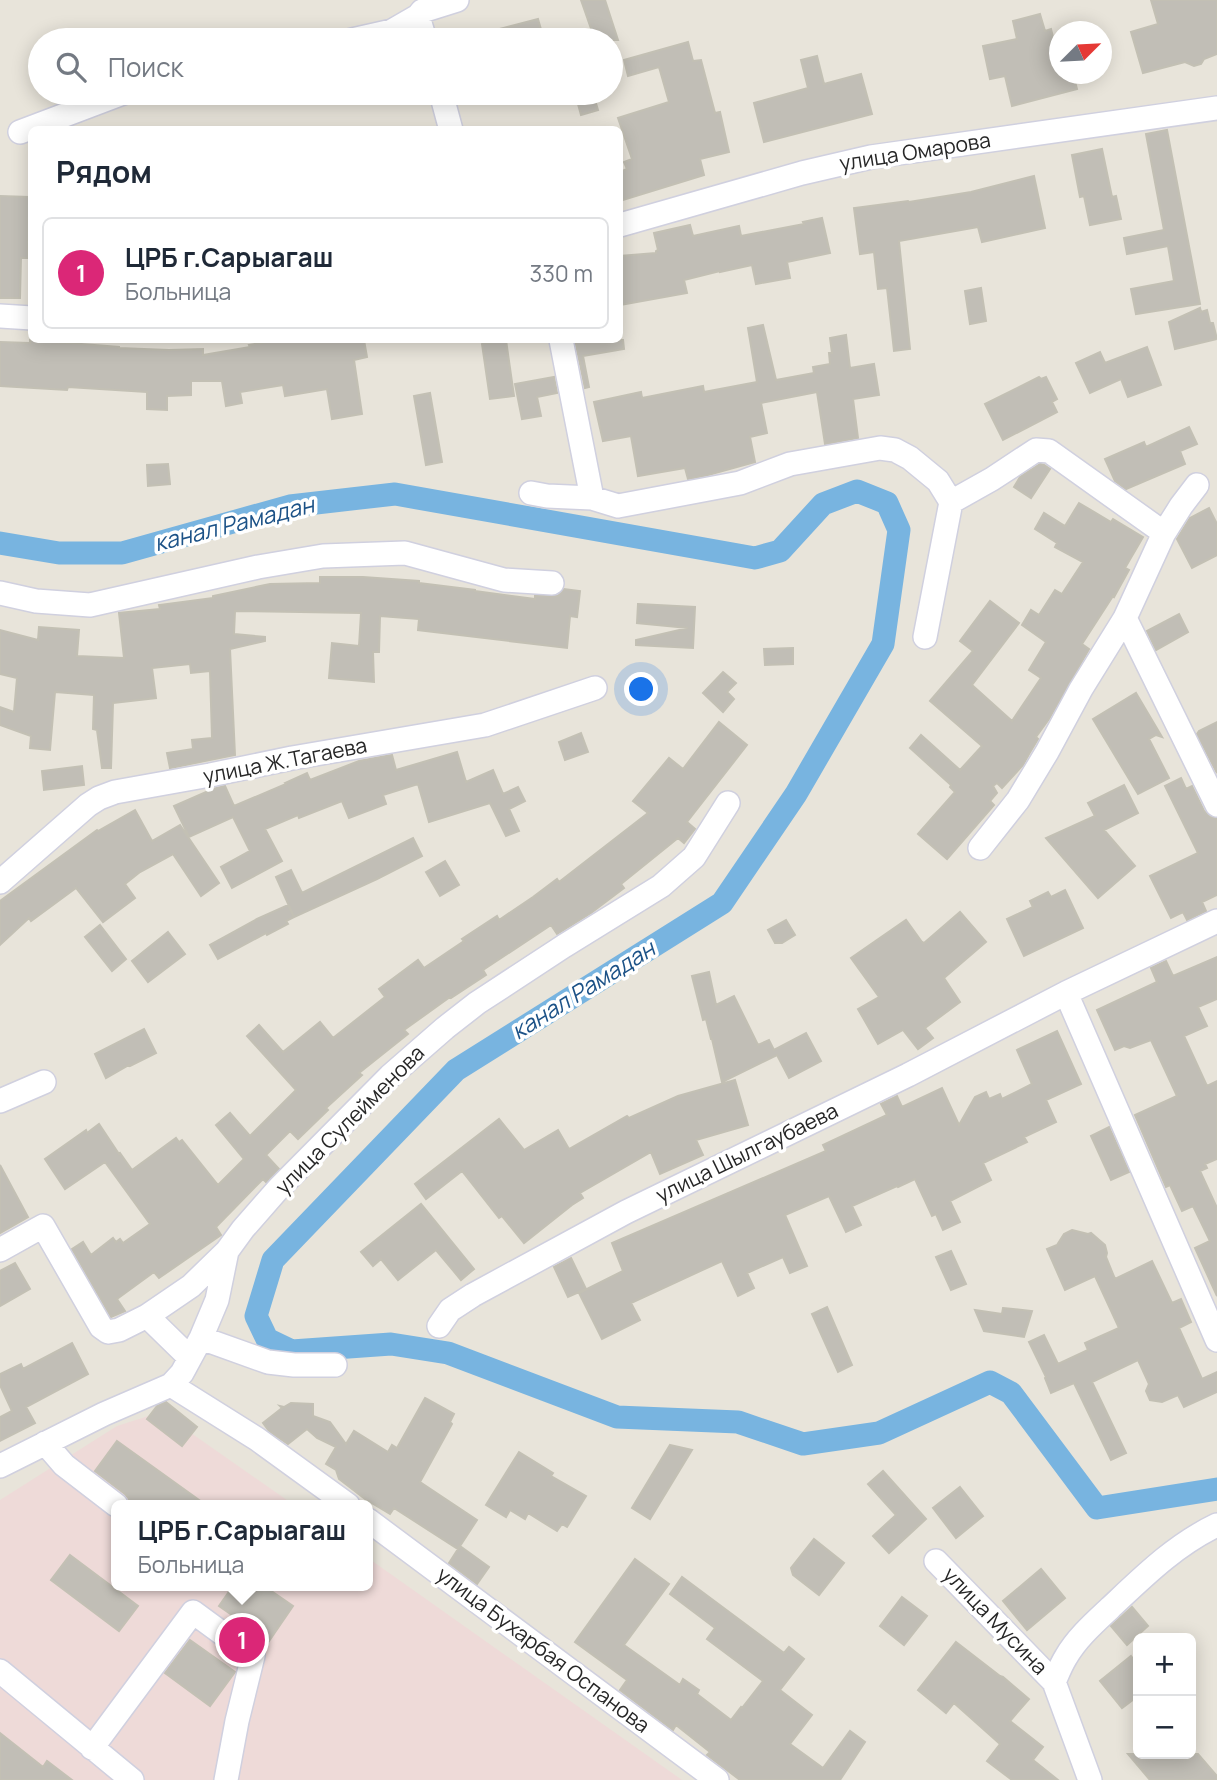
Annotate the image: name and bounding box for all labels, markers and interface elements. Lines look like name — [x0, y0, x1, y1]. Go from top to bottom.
north arrow — [1049, 21, 1112, 84]
search box — [28, 28, 623, 105]
icon: search — [52, 48, 90, 86]
text: Поиск — [108, 49, 183, 85]
street label: улица Омарова — [837, 125, 992, 177]
text: Рядом — [56, 151, 152, 192]
text: ЦРБ г.Сарыагаш — [125, 239, 333, 275]
text: 1 — [76, 257, 86, 289]
text: 330 m — [529, 257, 593, 289]
text: Больница — [125, 275, 231, 307]
water label: канал Рамадан — [150, 487, 319, 558]
your location — [624, 672, 658, 706]
street label: улица Ж.Тагаева — [200, 730, 369, 790]
water label: канал Рамадан — [505, 931, 662, 1046]
street label: улица Сулейменова — [269, 1039, 430, 1200]
street label: улица Шылгаубаева — [651, 1096, 842, 1208]
popup — [111, 1500, 373, 1591]
text: ЦРБ г.Сарыагаш — [138, 1512, 346, 1548]
text: Больница — [138, 1548, 244, 1580]
street label: улица Бухарбая Оспанова — [431, 1560, 656, 1739]
street label: улица Мусина — [937, 1560, 1054, 1680]
pin: 1 — [219, 1614, 265, 1666]
map controls — [1133, 1633, 1196, 1759]
button: + — [1133, 1633, 1196, 1696]
button: − — [1133, 1696, 1196, 1759]

